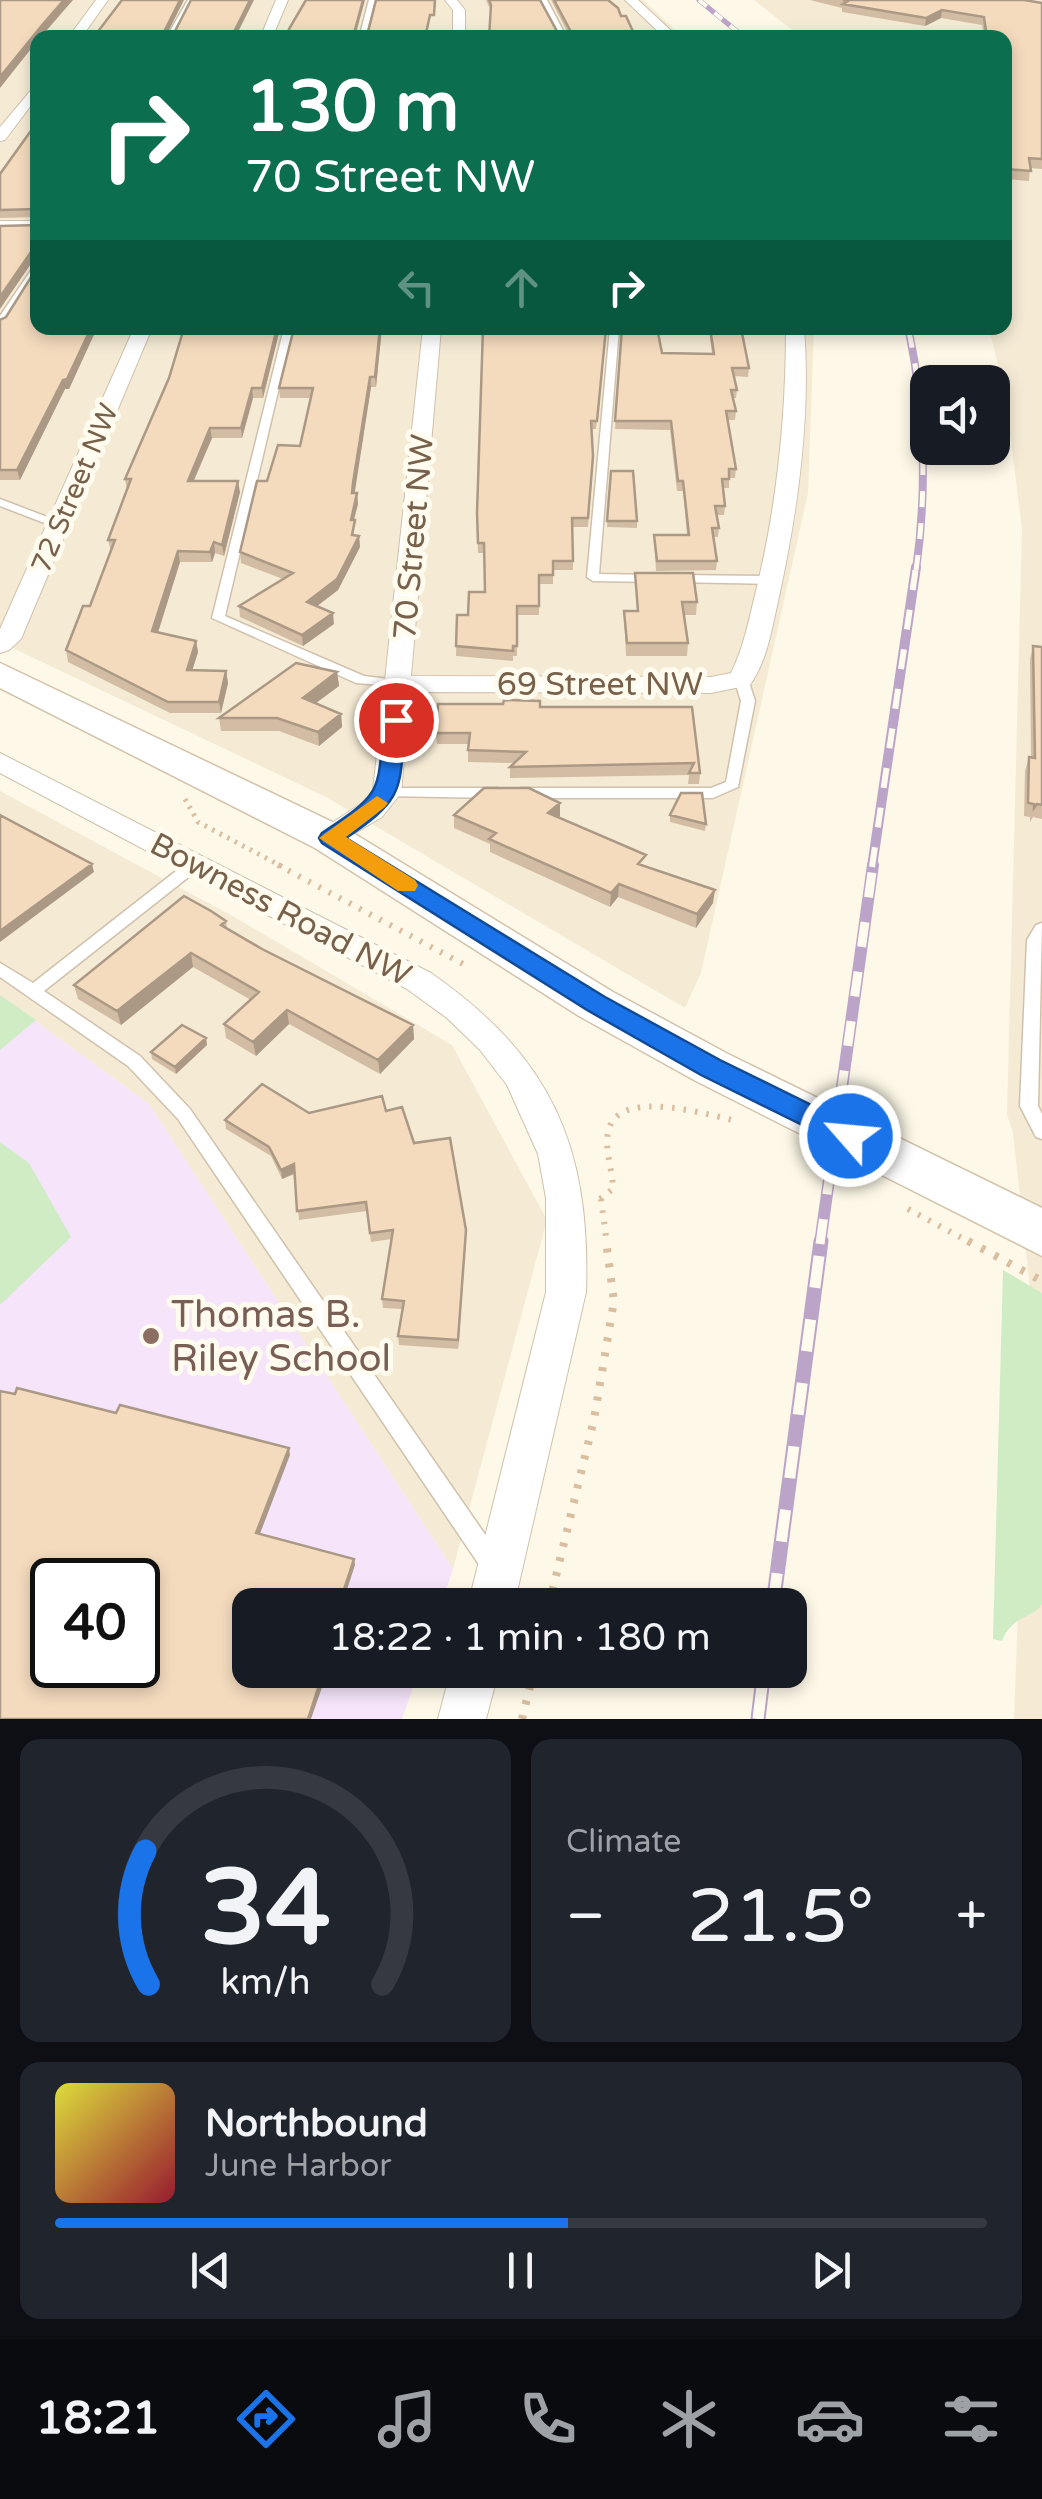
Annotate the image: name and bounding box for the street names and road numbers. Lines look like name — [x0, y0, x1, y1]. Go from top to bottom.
street label: 72 Street NW — [24, 399, 126, 578]
street label: 70 Street NW — [386, 433, 442, 642]
street label: 69 Street NW — [497, 666, 703, 704]
street label: Bowness Road NW — [144, 825, 417, 995]

